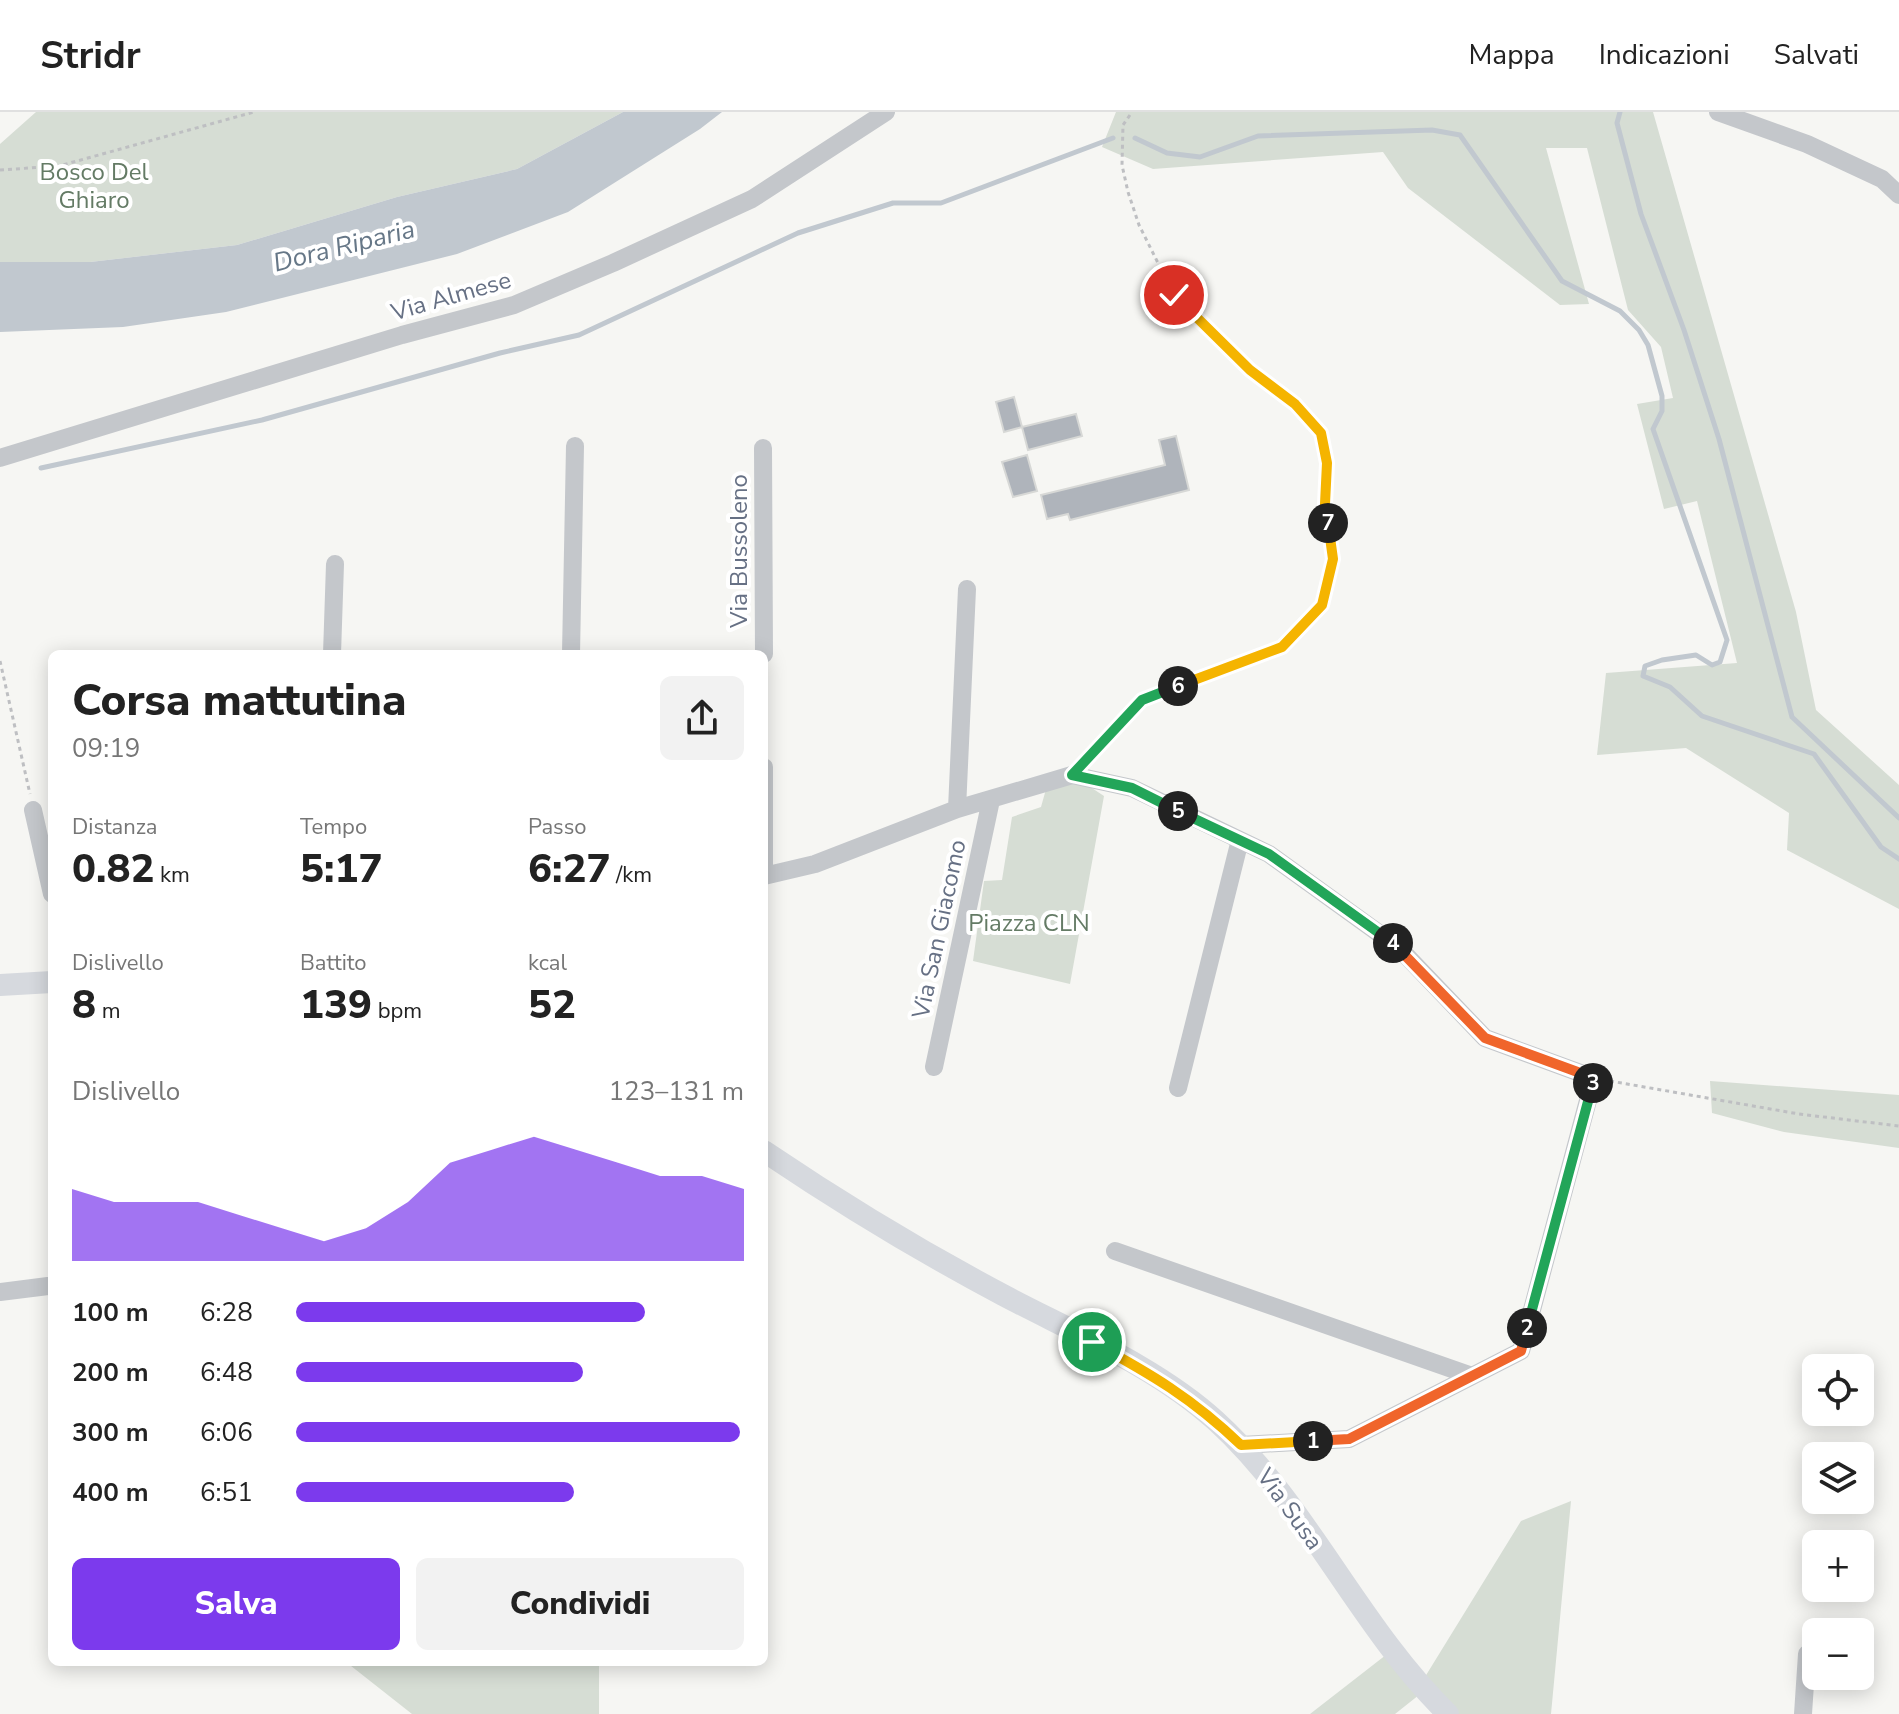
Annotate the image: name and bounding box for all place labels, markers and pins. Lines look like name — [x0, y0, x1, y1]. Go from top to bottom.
pin — [1140, 261, 1208, 329]
pin: 7 — [1308, 503, 1348, 543]
pin: 6 — [1158, 666, 1198, 706]
pin: 5 — [1158, 791, 1198, 831]
pin: 4 — [1373, 923, 1413, 963]
pin: 3 — [1573, 1063, 1613, 1103]
pin — [1058, 1308, 1126, 1376]
pin: 2 — [1507, 1308, 1547, 1348]
pin: 1 — [1293, 1421, 1333, 1461]

